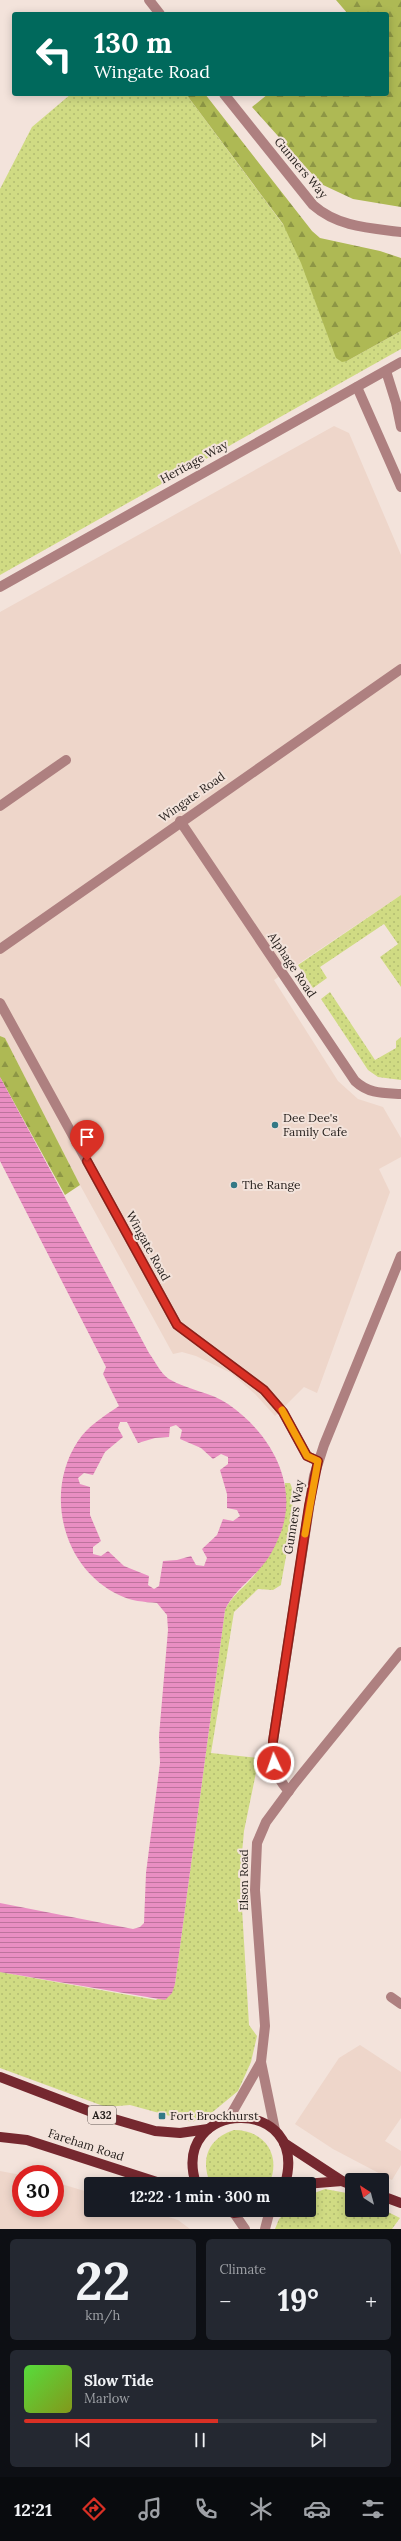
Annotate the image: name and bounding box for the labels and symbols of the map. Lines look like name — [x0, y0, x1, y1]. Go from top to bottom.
street label: Gunners Way — [271, 134, 332, 202]
street label: Heritage Way — [157, 436, 231, 486]
street label: Wingate Road — [156, 768, 228, 825]
street label: Alphage Road — [265, 928, 320, 1000]
place label: Dee Dee's Family Cafe — [283, 1110, 348, 1139]
pin — [70, 1120, 104, 1161]
marker: Dee Dee's Family Cafe — [270, 1120, 280, 1130]
place label: The Range — [242, 1177, 301, 1192]
marker: The Range — [229, 1180, 239, 1190]
street label: Wingate Road — [123, 1208, 174, 1283]
street label: Gunners Way — [280, 1478, 307, 1555]
position arrow — [253, 1742, 295, 1784]
street label: Elson Road — [236, 1849, 251, 1911]
road number: A32 — [88, 2106, 116, 2124]
place label: Fort Brockhurst — [170, 2108, 259, 2123]
marker: Fort Brockhurst — [157, 2111, 167, 2121]
street label: Fareham Road — [46, 2125, 126, 2164]
speed limit sign: 30 — [12, 2165, 64, 2217]
north arrow — [345, 2173, 389, 2217]

